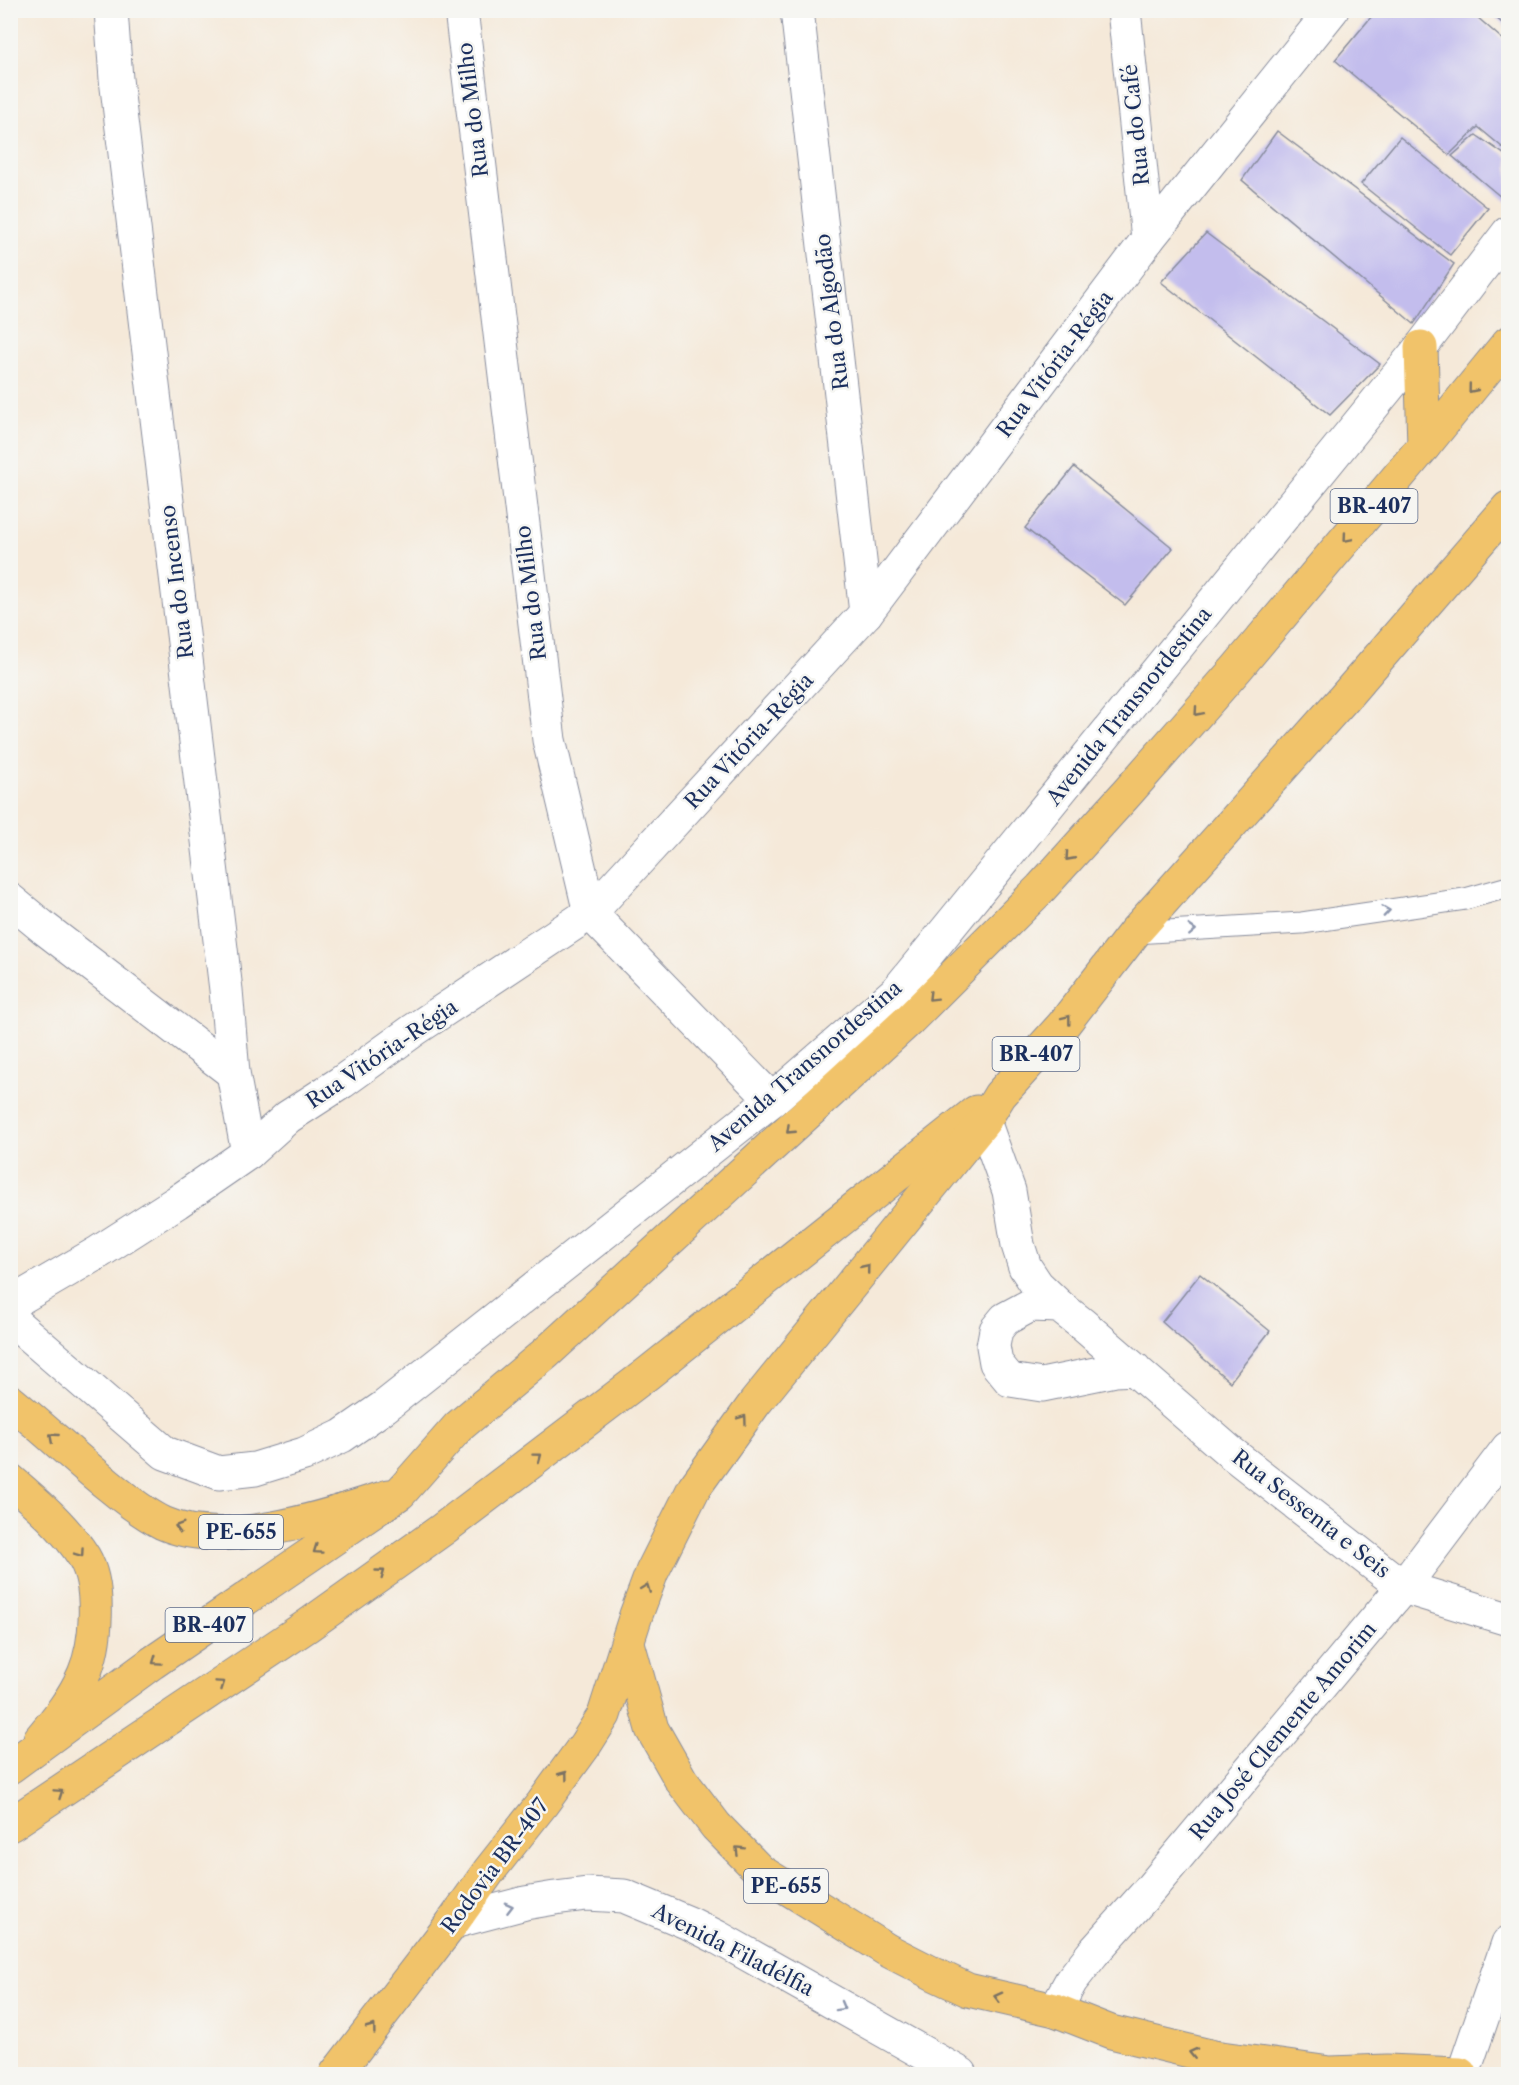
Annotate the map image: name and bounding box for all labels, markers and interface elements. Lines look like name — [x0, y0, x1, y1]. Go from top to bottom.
street label: Rua do Milho — [452, 41, 493, 179]
street label: Rua do Café — [1117, 63, 1154, 187]
street label: Rua do Algodão — [809, 232, 854, 392]
street label: Rua Vitória-Régia — [991, 285, 1118, 442]
one-way arrow — [1468, 382, 1479, 393]
road number: BR-407 — [1330, 489, 1418, 523]
street label: Rua do Incenso — [155, 504, 198, 660]
street label: Rua do Milho — [510, 524, 551, 662]
one-way arrow — [1343, 531, 1354, 542]
street label: Avenida Transnordestina — [1040, 601, 1217, 811]
street label: Rua Vitória-Régia — [679, 667, 819, 814]
one-way arrow — [1194, 705, 1205, 716]
one-way arrow — [1065, 851, 1076, 861]
one-way arrow — [1381, 906, 1391, 918]
one-way arrow — [1188, 923, 1197, 936]
street label: Avenida Transnordestina — [702, 974, 907, 1157]
one-way arrow — [929, 989, 940, 1000]
street label: Rua Vitória-Régia — [301, 993, 463, 1113]
one-way arrow — [1060, 1015, 1071, 1026]
road number: BR-407 — [992, 1037, 1080, 1071]
one-way arrow — [786, 1123, 797, 1134]
one-way arrow — [858, 1264, 869, 1275]
one-way arrow — [736, 1415, 747, 1426]
one-way arrow — [49, 1433, 60, 1444]
street label: Rua Sessenta e Seis — [1227, 1444, 1395, 1583]
one-way arrow — [531, 1453, 542, 1464]
road number: PE-655 — [199, 1515, 283, 1549]
one-way arrow — [174, 1522, 185, 1534]
one-way arrow — [313, 1543, 324, 1554]
one-way arrow — [73, 1546, 84, 1557]
one-way arrow — [375, 1569, 386, 1580]
one-way arrow — [639, 1583, 651, 1594]
road number: BR-407 — [166, 1608, 252, 1642]
street label: Rua José Clemente Amorim — [1184, 1616, 1381, 1845]
one-way arrow — [152, 1654, 163, 1665]
one-way arrow — [214, 1680, 225, 1691]
one-way arrow — [556, 1770, 567, 1781]
one-way arrow — [52, 1789, 63, 1800]
street label: Rodovia BR-407 — [436, 1793, 554, 1938]
one-way arrow — [736, 1846, 746, 1857]
road number: PE-655 — [744, 1869, 828, 1903]
street label: Avenida Filadélfia — [647, 1898, 819, 2002]
one-way arrow — [504, 1901, 514, 1914]
one-way arrow — [993, 1992, 1004, 2004]
one-way arrow — [835, 2000, 845, 2011]
one-way arrow — [364, 2024, 375, 2035]
one-way arrow — [1188, 2047, 1198, 2060]

